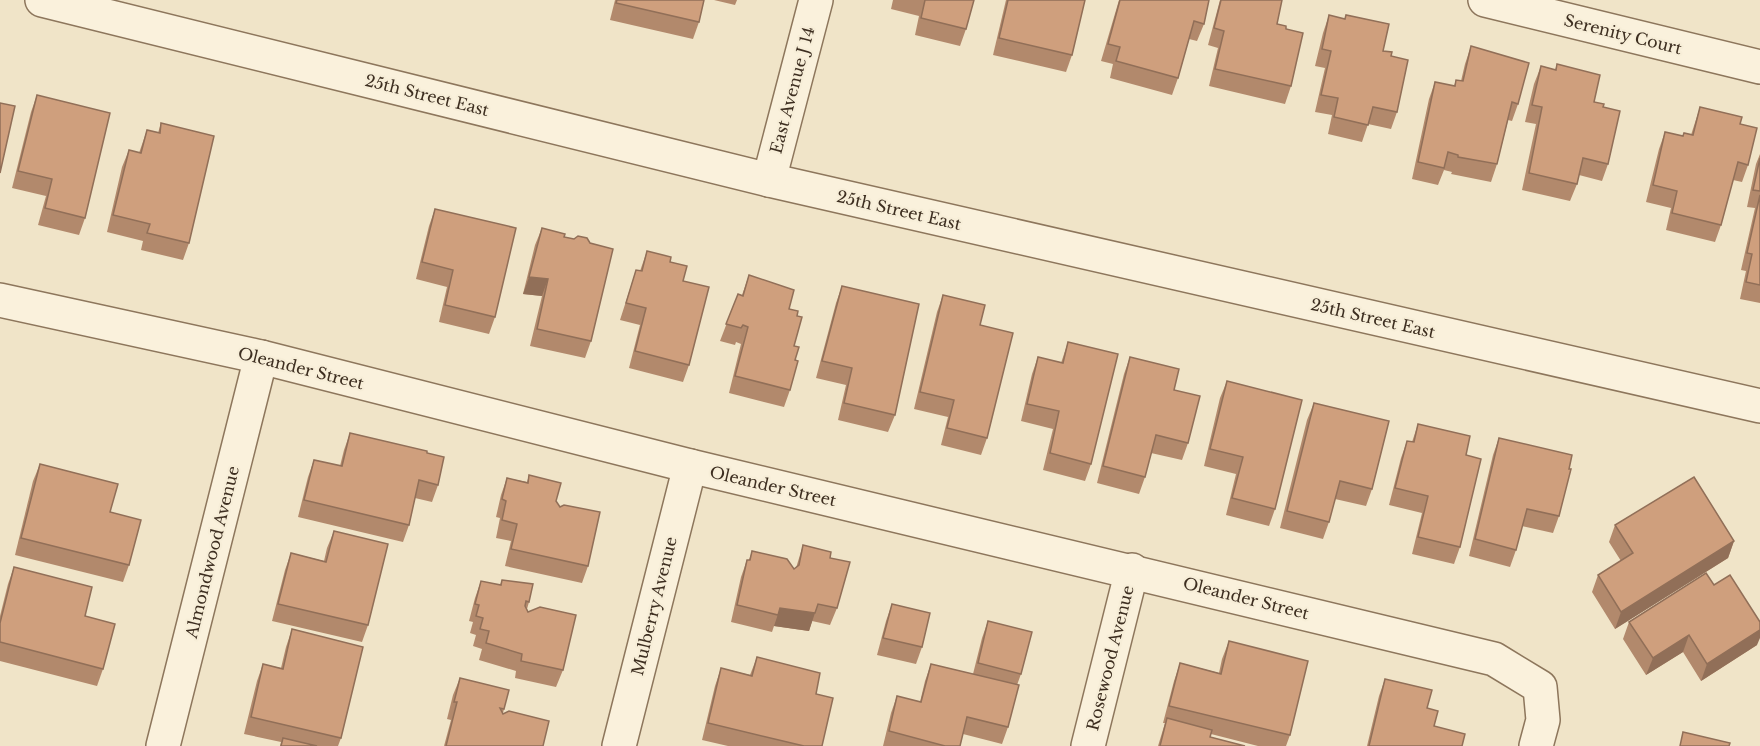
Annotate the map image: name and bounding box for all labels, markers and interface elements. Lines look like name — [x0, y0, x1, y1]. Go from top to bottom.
street label: Serenity Court — [1562, 10, 1684, 58]
street label: East Avenue J 14 — [765, 24, 819, 156]
street label: 25th Street East — [363, 70, 491, 120]
street label: 25th Street East — [835, 186, 963, 234]
street label: 25th Street East — [1309, 294, 1437, 342]
street label: Oleander Street — [236, 343, 366, 393]
street label: Oleander Street — [708, 462, 838, 510]
street label: Almondwood Avenue — [181, 464, 243, 641]
street label: Mulberry Avenue — [627, 534, 681, 678]
street label: Oleander Street — [1181, 573, 1311, 623]
street label: Rosewood Avenue — [1082, 583, 1138, 733]

